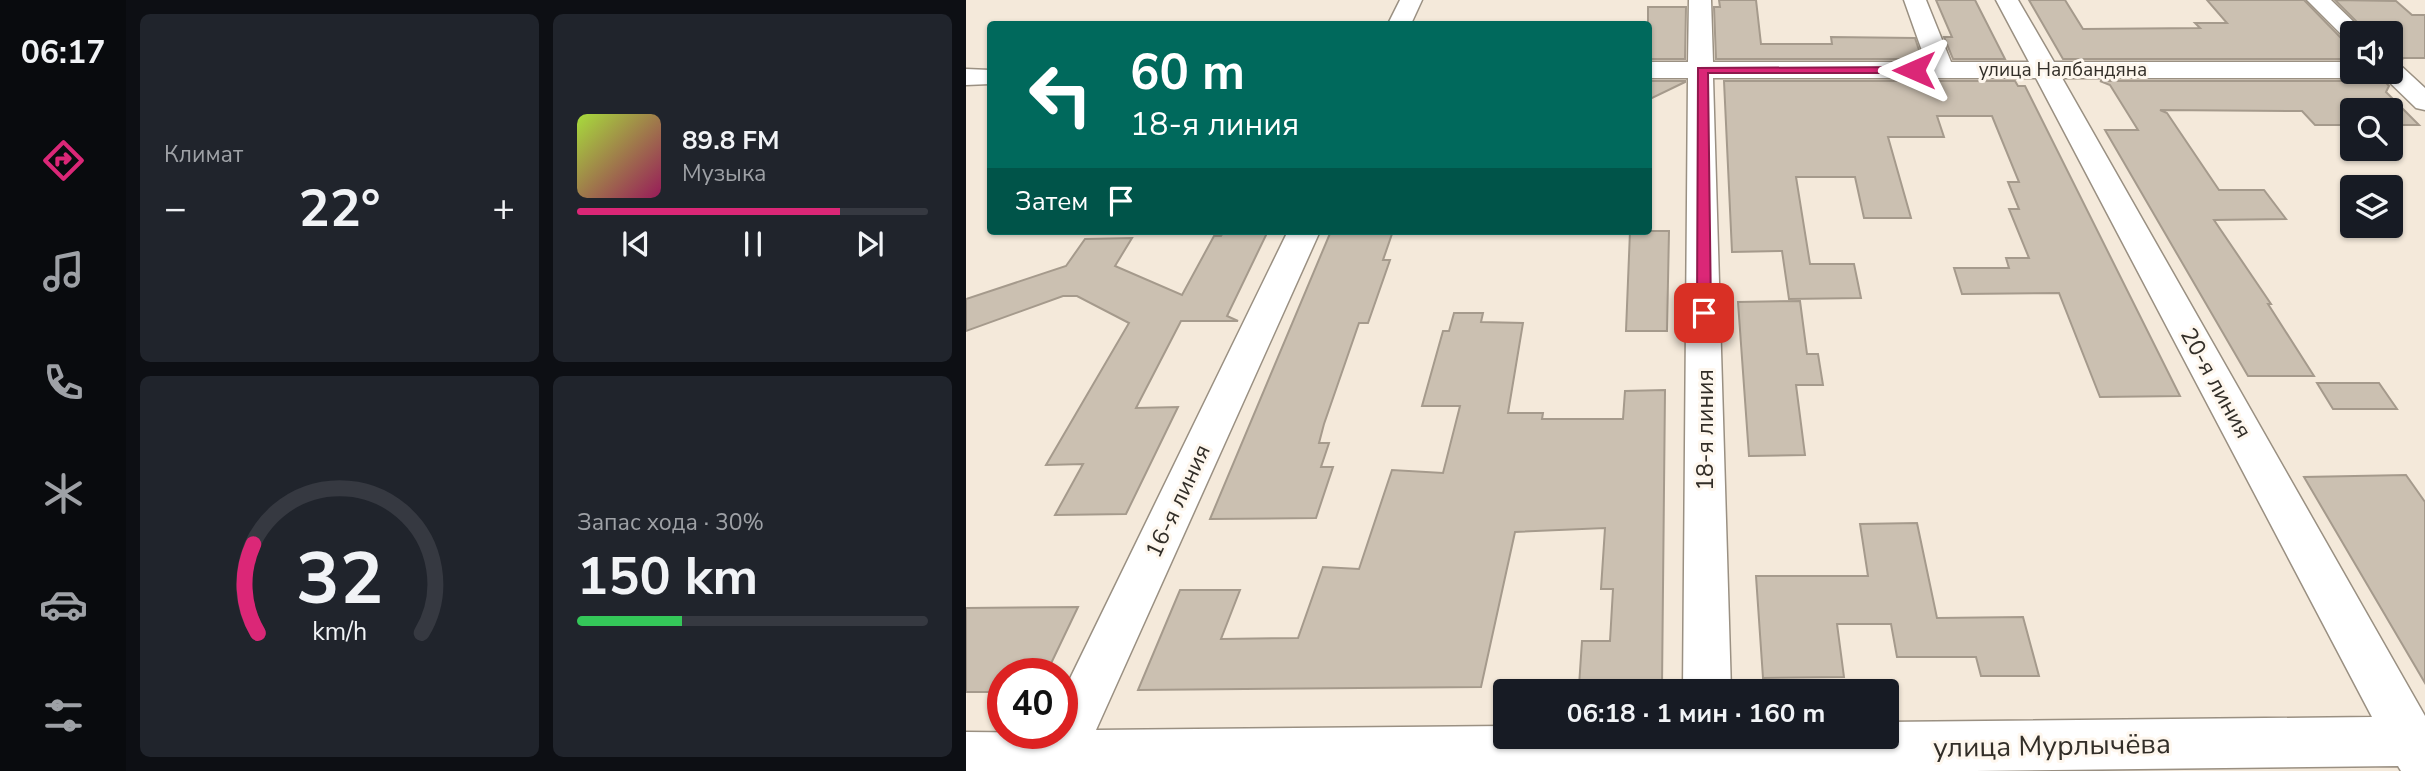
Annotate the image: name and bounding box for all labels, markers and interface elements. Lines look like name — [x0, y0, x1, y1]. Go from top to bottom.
map controls — [2340, 21, 2403, 238]
button: sound — [2340, 21, 2403, 84]
text: 06:17 — [21, 31, 105, 74]
position arrow — [1877, 33, 1951, 107]
text: 60 m — [1130, 39, 1245, 106]
icon: left — [1015, 49, 1106, 140]
street label: улица Налбандяна — [1979, 57, 2147, 83]
button: search — [2340, 98, 2403, 161]
text: 18-я линия — [1130, 103, 1299, 146]
text: 89.8 FM — [682, 123, 779, 158]
icon: directions — [39, 136, 88, 185]
text: Климат — [164, 139, 243, 170]
text: Музыка — [682, 158, 766, 189]
text: 22° — [298, 173, 381, 244]
button: layers — [2340, 175, 2403, 238]
icon: arrive — [1102, 182, 1140, 220]
text: − — [164, 183, 187, 234]
text: + — [492, 183, 515, 234]
text: Затем — [1015, 184, 1088, 219]
icon: previous — [617, 225, 655, 263]
icon: pause — [734, 225, 772, 263]
icon: next — [851, 225, 889, 263]
icon: music — [39, 247, 88, 296]
pin — [1674, 283, 1734, 343]
icon: arrive — [1685, 294, 1723, 332]
street label: 20-я линия — [2173, 322, 2259, 444]
icon: phone — [39, 358, 88, 407]
street label: 18-я линия — [1690, 369, 1721, 491]
street label: 16-я линия — [1138, 439, 1218, 563]
icon: climate — [39, 469, 88, 518]
text: Запас хода · 30% — [577, 507, 764, 538]
text: 32 — [296, 529, 383, 629]
text: 150 km — [577, 541, 758, 612]
icon: car — [39, 580, 88, 629]
text: km/h — [312, 614, 367, 648]
speed limit sign: 40 — [987, 658, 1078, 749]
icon: filters — [39, 691, 88, 740]
text: 06:18 · 1 мин · 160 m — [1567, 696, 1825, 731]
street label: улица Мурлычёва — [1933, 725, 2171, 767]

